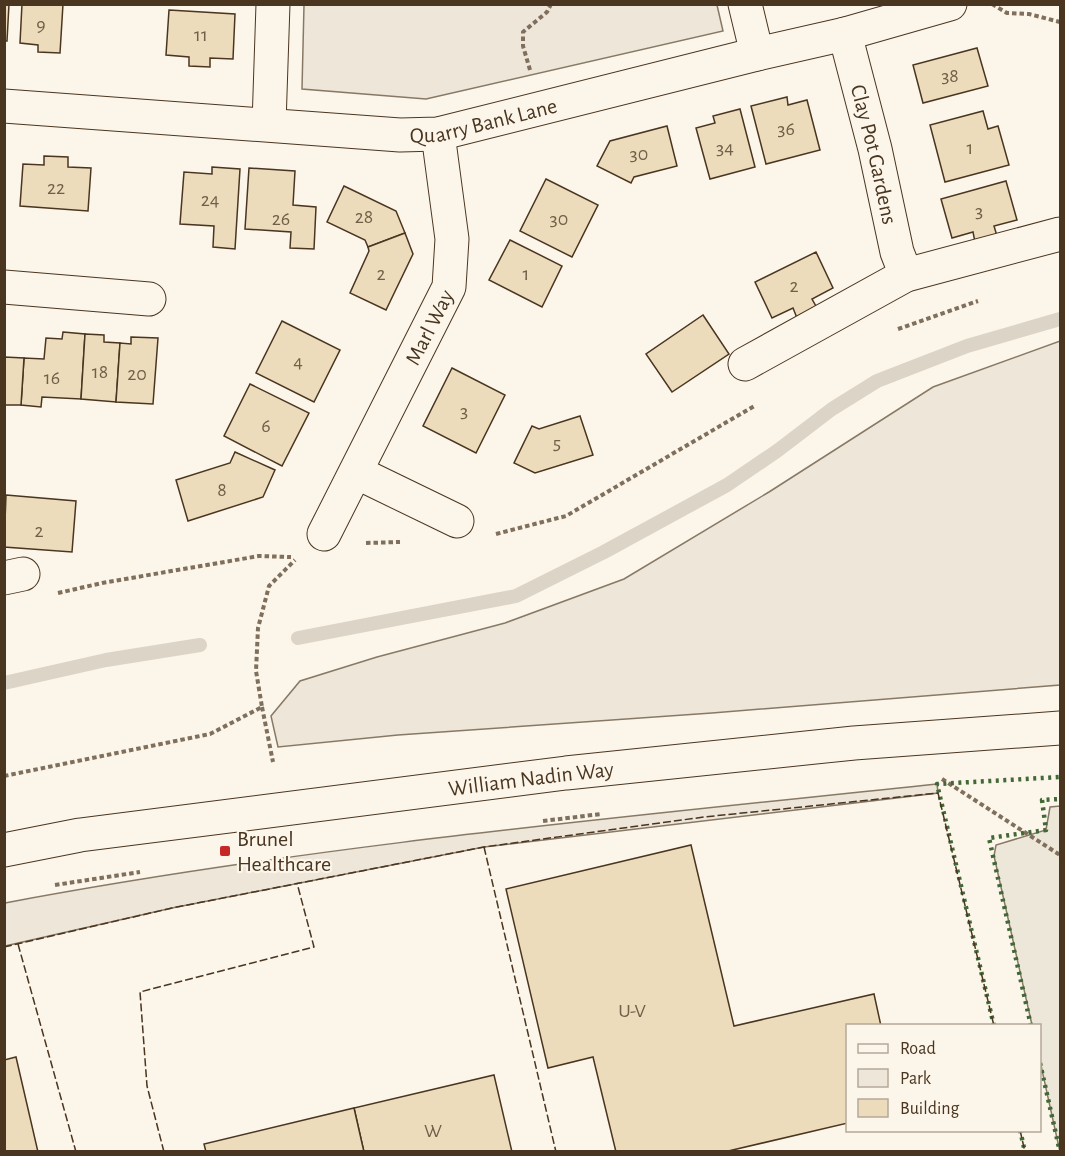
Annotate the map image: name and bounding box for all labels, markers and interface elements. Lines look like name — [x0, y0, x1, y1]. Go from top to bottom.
house number: 9 — [36, 15, 46, 35]
house number: 11 — [194, 25, 208, 45]
house number: 38 — [941, 66, 959, 86]
street label: Clay Pot Gardens — [847, 82, 901, 226]
street label: Quarry Bank Lane — [410, 95, 559, 147]
house number: 36 — [777, 119, 795, 139]
house number: 34 — [716, 138, 734, 158]
house number: 1 — [967, 138, 973, 158]
house number: 30 — [630, 144, 648, 164]
house number: 22 — [47, 178, 65, 198]
house number: 24 — [201, 190, 219, 210]
house number: 3 — [975, 201, 983, 221]
house number: 28 — [355, 207, 373, 227]
house number: 26 — [272, 209, 290, 229]
house number: 30 — [550, 209, 568, 229]
house number: 2 — [376, 264, 386, 284]
house number: 1 — [523, 264, 529, 284]
house number: 2 — [789, 276, 799, 296]
street label: Marl Way — [402, 286, 458, 369]
house number: 4 — [293, 352, 303, 372]
house number: 18 — [92, 362, 108, 382]
house number: 20 — [127, 364, 147, 384]
house number: 16 — [44, 368, 60, 388]
house number: 3 — [460, 401, 468, 421]
house number: 6 — [261, 416, 271, 436]
house number: 5 — [553, 433, 561, 453]
house number: 8 — [217, 480, 227, 500]
house number: 2 — [34, 521, 44, 541]
street label: William Nadin Way — [447, 758, 615, 800]
place label: Brunel Healthcare — [237, 828, 331, 875]
marker: Brunel Healthcare — [218, 844, 232, 858]
house number: U-V — [618, 1001, 647, 1021]
legend — [846, 1024, 1041, 1132]
text: Road — [900, 1040, 936, 1058]
text: Park — [900, 1070, 932, 1088]
text: Building — [900, 1100, 960, 1118]
house number: W — [424, 1121, 442, 1141]

